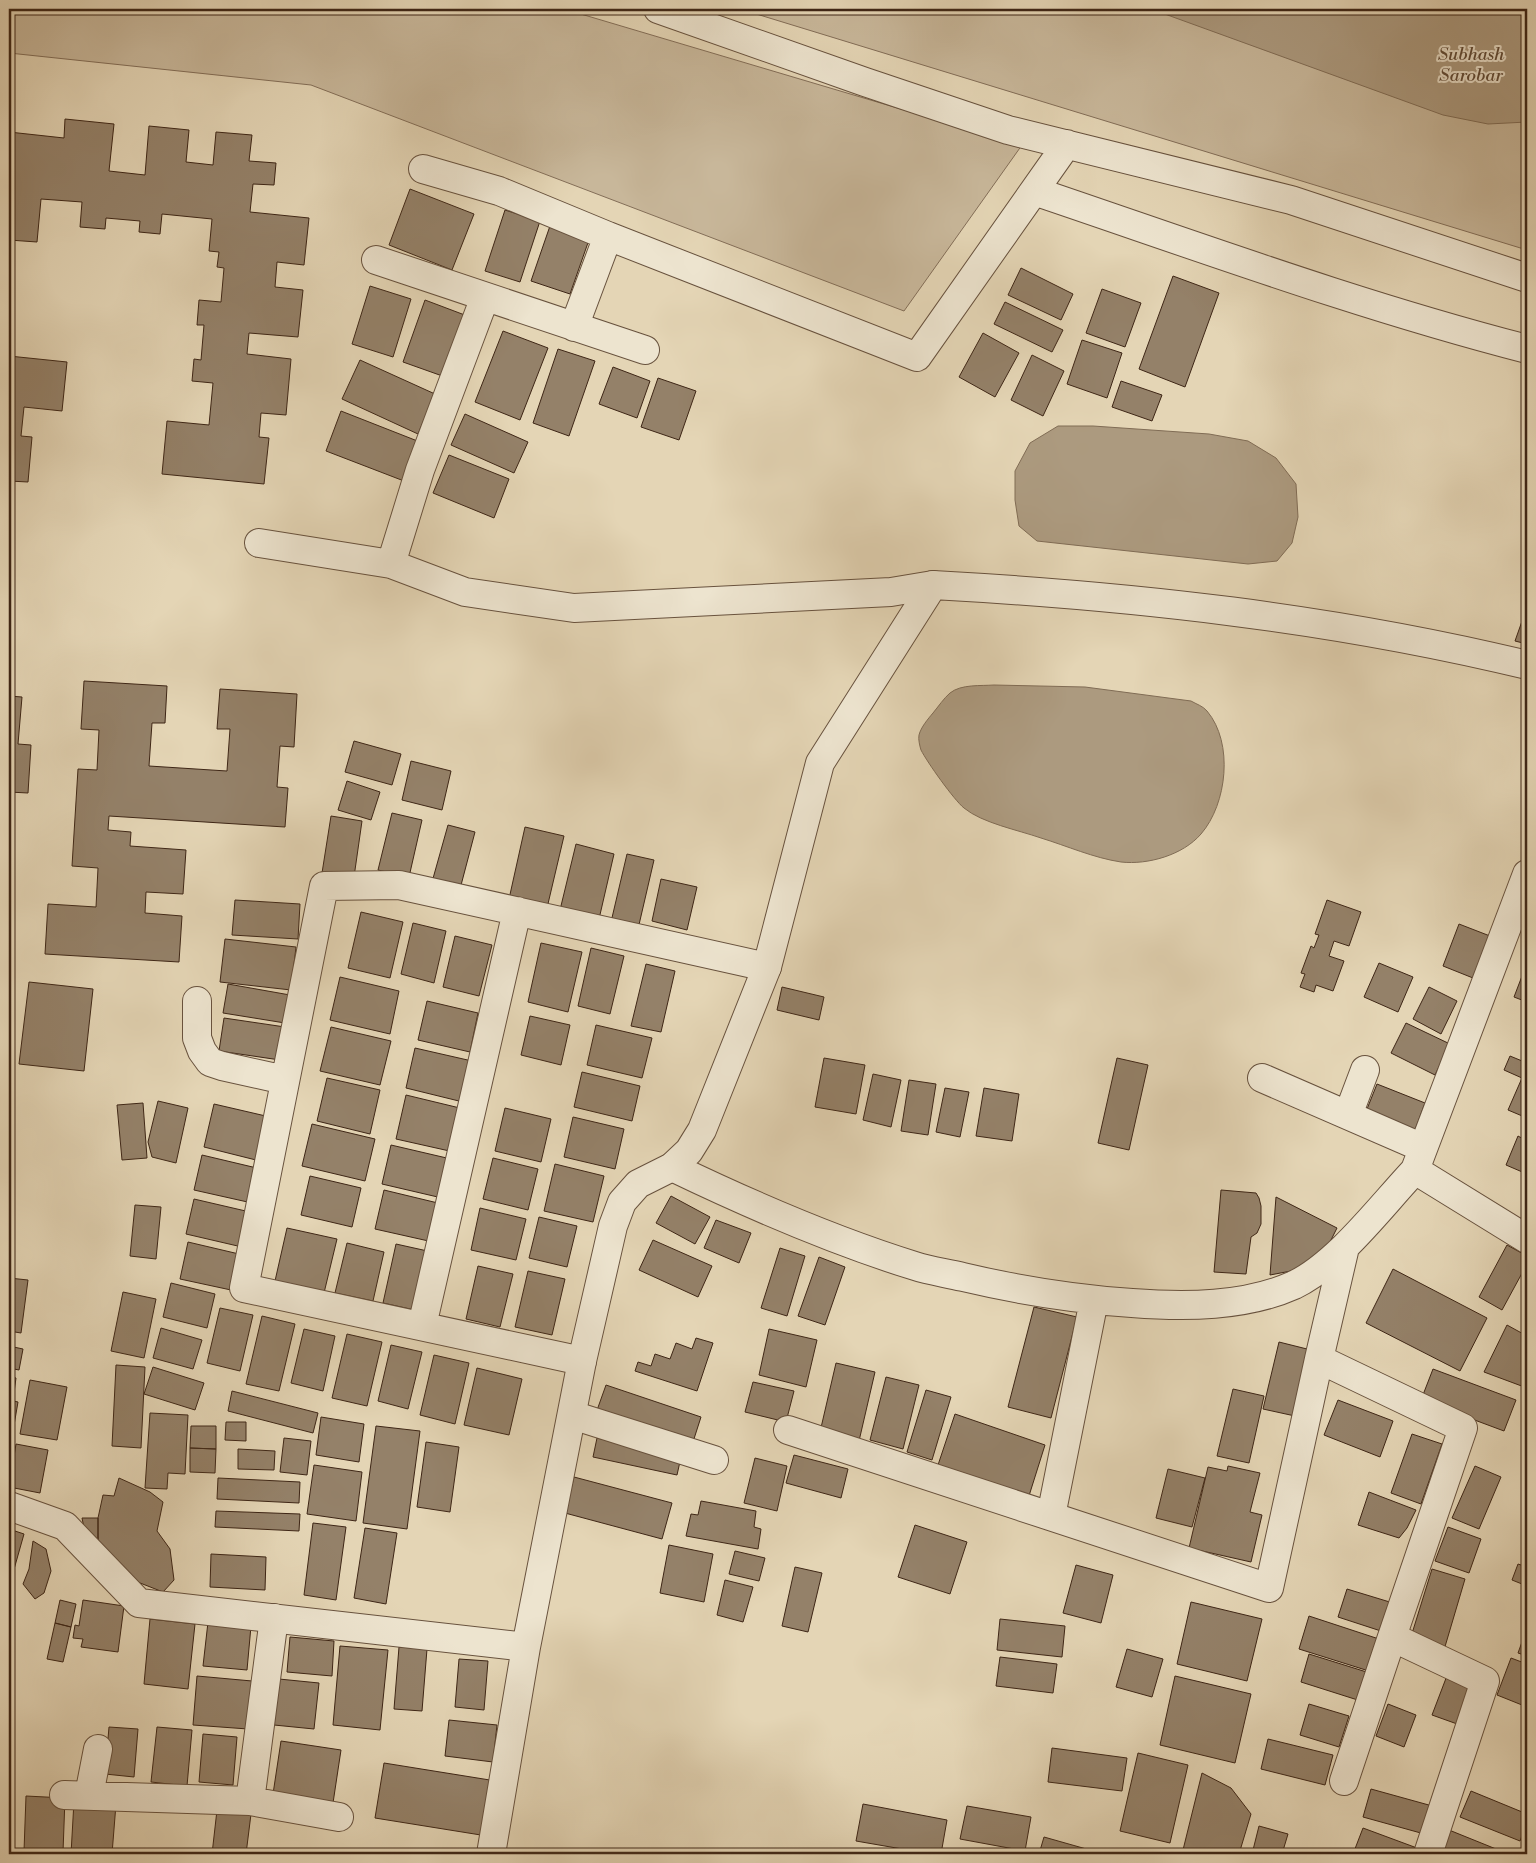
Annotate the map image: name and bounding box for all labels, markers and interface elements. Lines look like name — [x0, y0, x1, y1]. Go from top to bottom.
water label: Subhash Sarobar — [1438, 43, 1505, 87]

